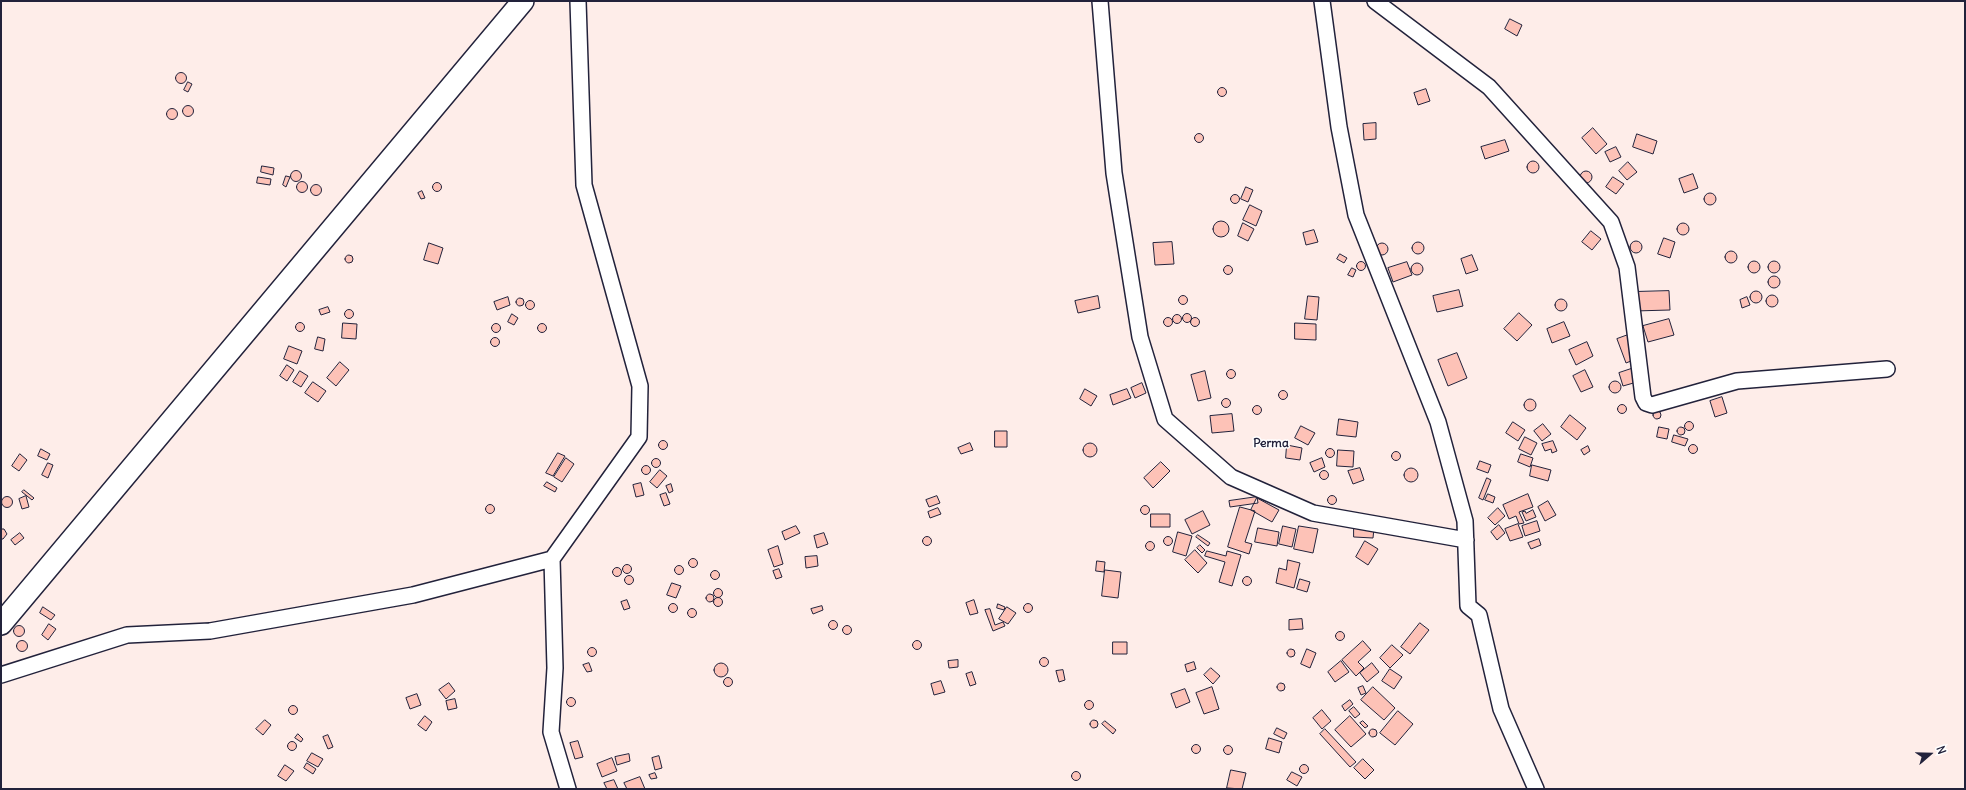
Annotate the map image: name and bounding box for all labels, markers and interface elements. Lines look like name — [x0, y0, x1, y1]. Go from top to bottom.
district label: Perma — [1253, 437, 1289, 451]
north arrow — [1910, 734, 1950, 774]
text: N — [1933, 744, 1949, 756]

